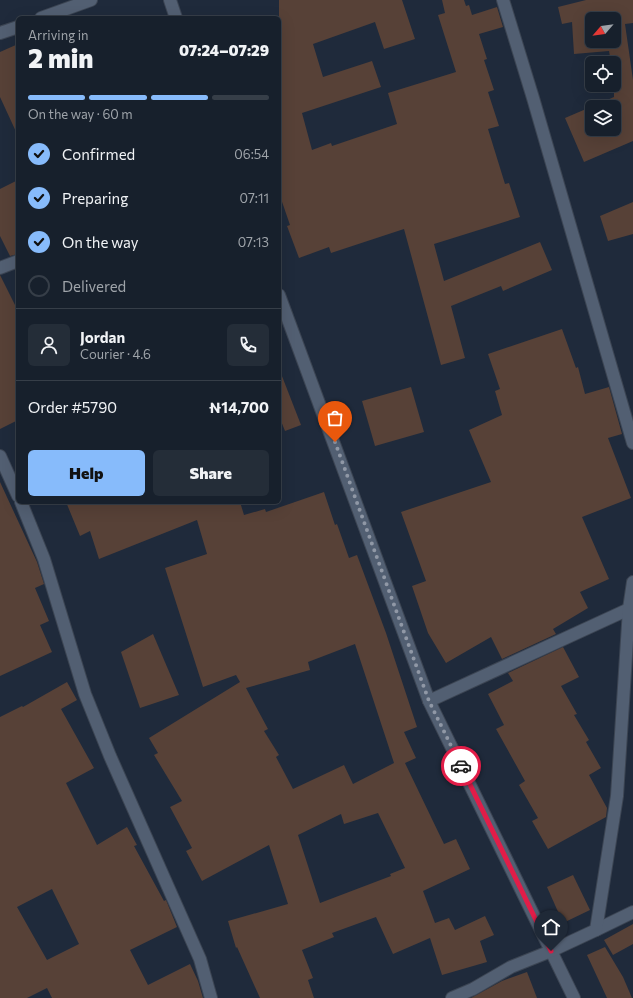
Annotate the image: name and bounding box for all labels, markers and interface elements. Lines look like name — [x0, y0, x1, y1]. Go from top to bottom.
north arrow — [585, 12, 621, 48]
map controls — [585, 12, 621, 136]
text: Arriving in — [28, 27, 88, 43]
text: 07:24–07:29 — [179, 41, 269, 59]
text: 2 min — [28, 42, 93, 73]
button: locate — [585, 56, 621, 92]
button: layers — [585, 100, 621, 136]
text: On the way · 60 m — [28, 106, 133, 122]
icon: check — [28, 143, 50, 165]
text: Confirmed — [62, 145, 135, 163]
text: 06:54 — [234, 146, 269, 162]
icon: check — [28, 187, 50, 209]
text: Preparing — [62, 189, 128, 207]
text: 07:11 — [240, 190, 269, 206]
icon: check — [28, 231, 50, 253]
text: On the way — [62, 233, 139, 251]
text: 07:13 — [238, 234, 269, 250]
text: Delivered — [62, 277, 126, 295]
button: person — [28, 324, 70, 366]
button: phone — [227, 324, 269, 366]
text: Jordan — [80, 328, 125, 346]
text: Courier · 4.6 — [80, 346, 151, 362]
text: Order #5790 — [28, 398, 117, 416]
text: ₦14,700 — [209, 398, 269, 416]
pin — [318, 401, 352, 442]
icon: bag — [324, 407, 346, 429]
button: Help — [28, 450, 145, 496]
button: Share — [153, 450, 269, 496]
courier — [441, 746, 481, 786]
icon: car — [450, 755, 472, 777]
pin — [534, 910, 568, 951]
icon: home — [540, 916, 562, 938]

